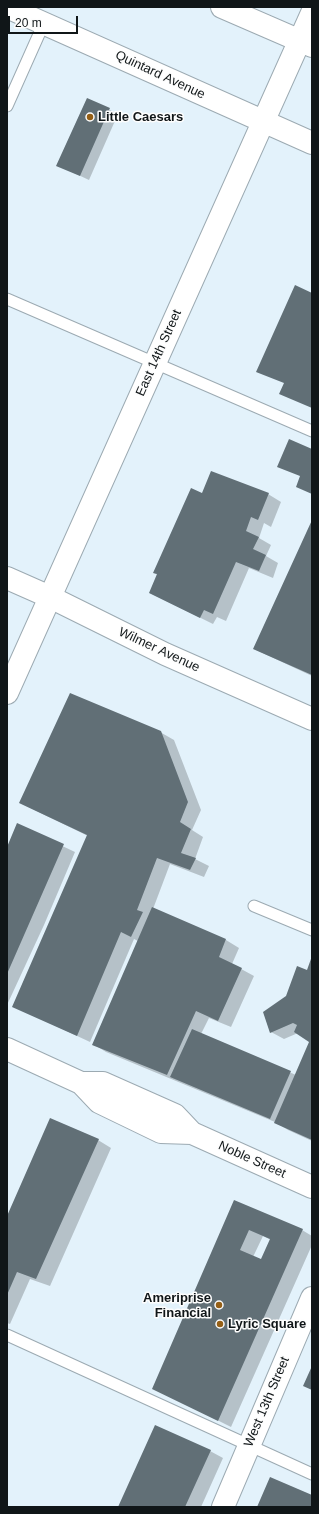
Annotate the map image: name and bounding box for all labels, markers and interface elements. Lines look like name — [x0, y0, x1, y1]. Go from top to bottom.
scale bar — [10, 8, 80, 34]
text: 20 m — [15, 16, 42, 30]
street label: Quintard Avenue — [113, 47, 207, 103]
place label: Little Caesars — [98, 109, 183, 125]
marker: Little Caesars — [85, 112, 95, 122]
street label: East 14th Street — [133, 307, 185, 399]
street label: Wilmer Avenue — [116, 624, 202, 676]
street label: Noble Street — [216, 1138, 288, 1182]
place label: Ameriprise Financial — [143, 1290, 211, 1321]
marker: Ameriprise Financial — [214, 1300, 224, 1310]
place label: Lyric Square — [228, 1316, 306, 1332]
marker: Lyric Square — [215, 1319, 225, 1329]
street label: West 13th Street — [241, 1354, 293, 1450]

